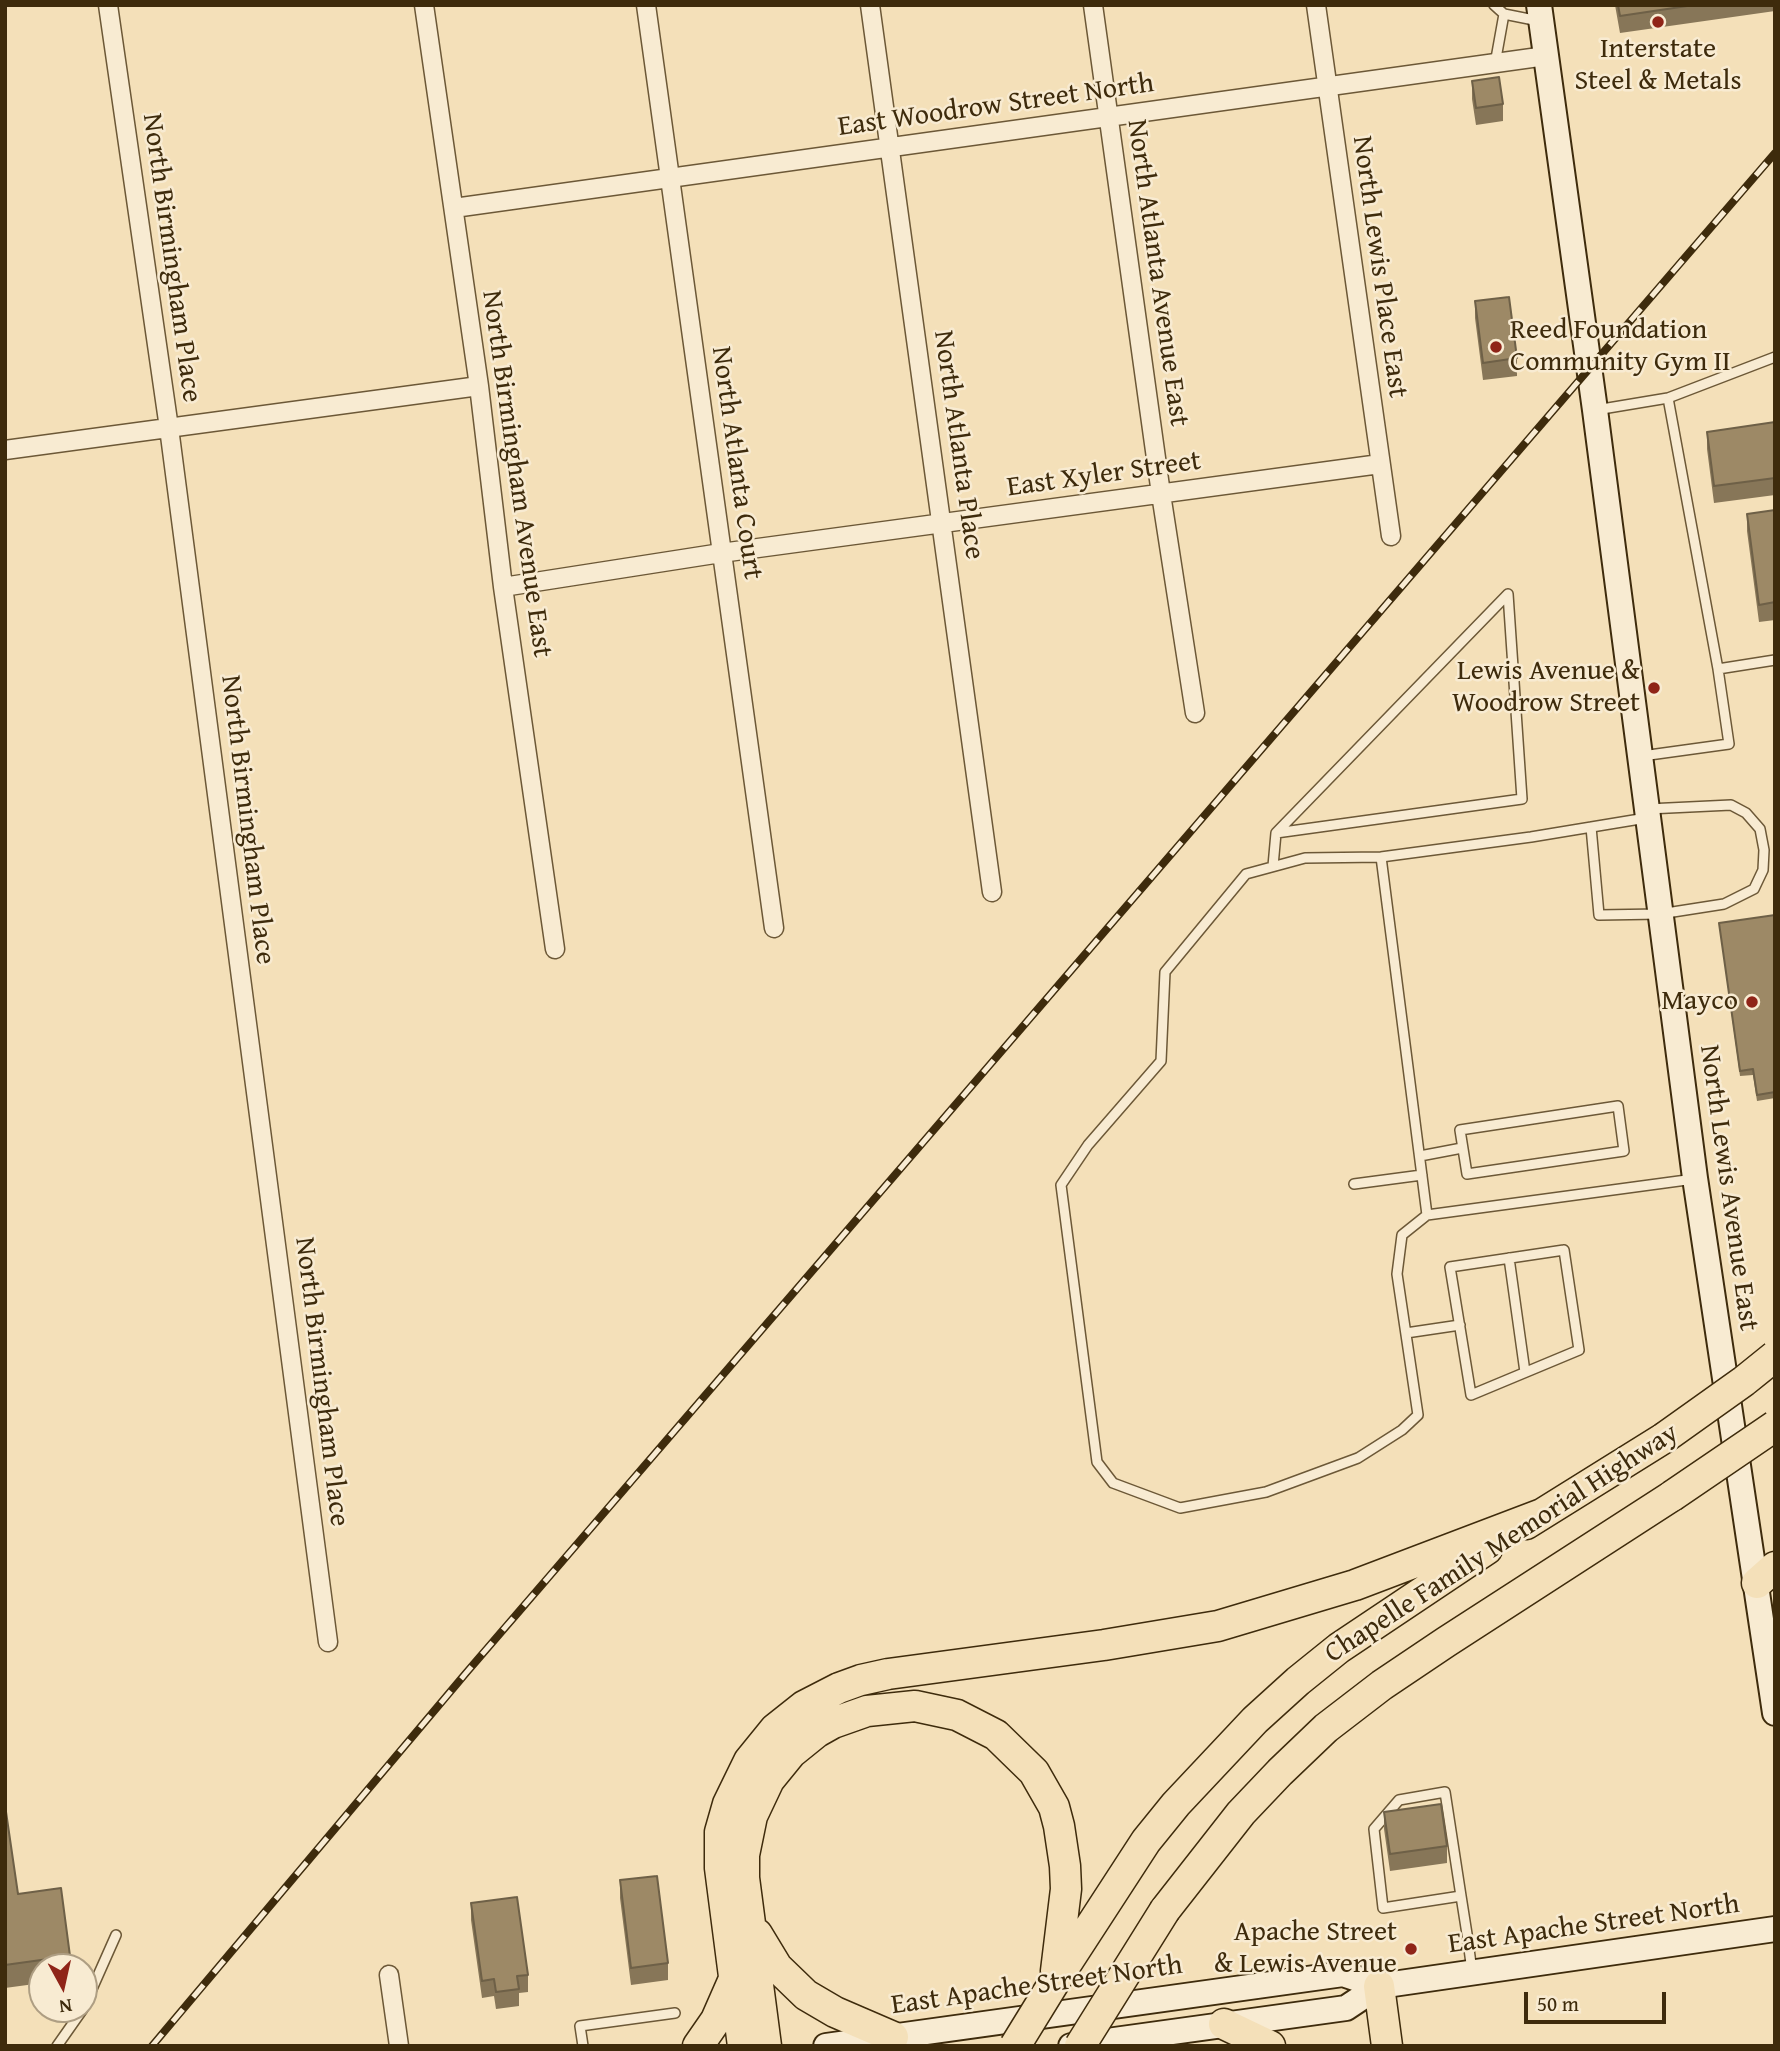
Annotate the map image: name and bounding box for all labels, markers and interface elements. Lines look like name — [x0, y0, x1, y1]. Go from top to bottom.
marker: Interstate Steel & Metals — [1650, 14, 1666, 30]
place label: Interstate Steel & Metals — [1574, 33, 1742, 99]
street label: East Woodrow Street North — [836, 67, 1156, 145]
street label: North Birmingham Place — [134, 111, 208, 405]
street label: North Atlanta Avenue East — [1119, 117, 1195, 429]
street label: North Lewis Place East — [1344, 134, 1414, 400]
street label: North Birmingham Avenue East — [474, 288, 558, 660]
place label: Reed Foundation Community Gym II — [1510, 314, 1731, 380]
street label: North Atlanta Place — [925, 328, 991, 562]
marker: Reed Foundation Community Gym II — [1488, 339, 1504, 355]
street label: North Atlanta Court — [703, 344, 769, 582]
street label: East Xyler Street — [1005, 445, 1203, 505]
place label: Lewis Avenue & Woodrow Street — [1452, 655, 1640, 721]
street label: North Birmingham Place — [213, 673, 281, 967]
marker: Lewis Avenue & Woodrow Street — [1646, 680, 1662, 696]
place label: Mayco — [1661, 985, 1738, 1019]
marker: Mayco — [1744, 994, 1760, 1010]
street label: North Lewis Avenue East — [1691, 1043, 1765, 1333]
street label: North Birmingham Place — [287, 1235, 355, 1529]
street label: Chapelle Family Memorial Highway — [1319, 1417, 1685, 1671]
street label: East Apache Street North — [1446, 1888, 1742, 1962]
place label: Apache Street & Lewis Avenue — [1214, 1916, 1397, 1982]
marker: Apache Street & Lewis Avenue — [1403, 1941, 1419, 1957]
street label: East Apache Street North — [889, 1949, 1185, 2023]
north arrow — [28, 1953, 98, 2023]
scale bar — [1528, 1978, 1670, 2022]
text: 50 m — [1537, 1988, 1579, 2019]
text: N — [57, 1992, 74, 2022]

